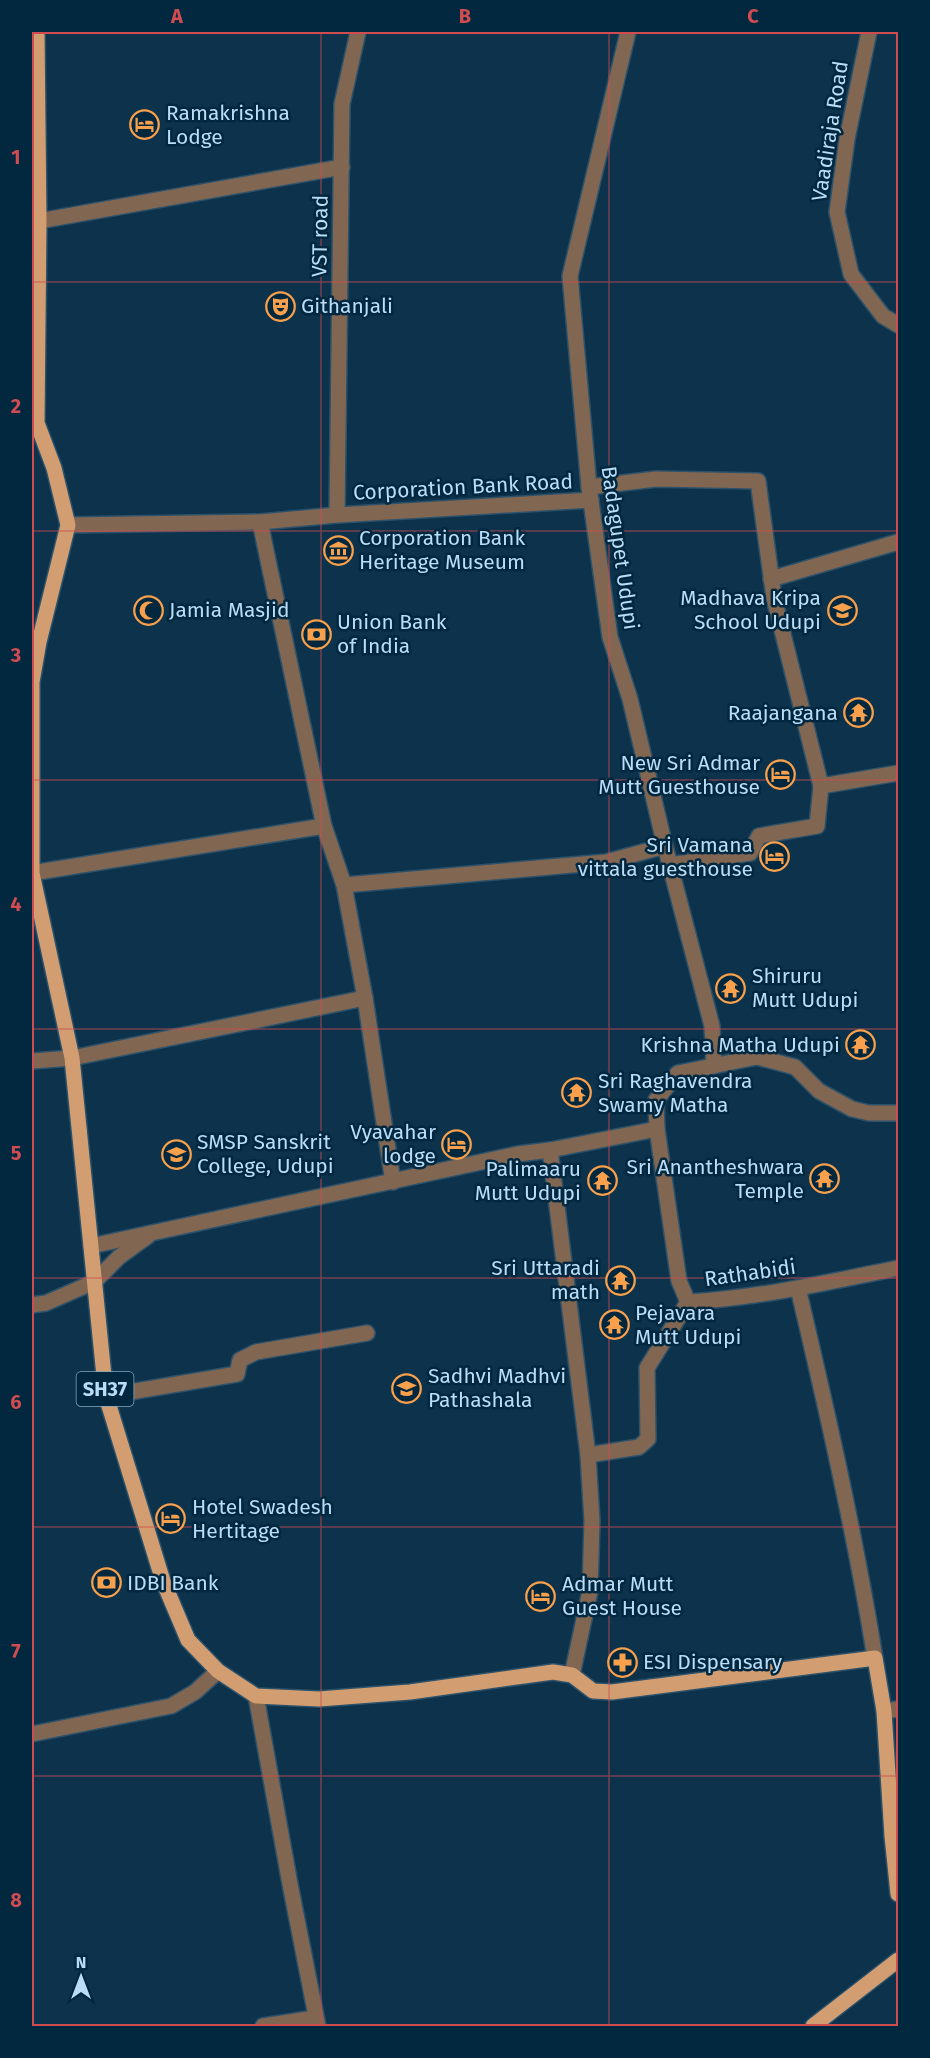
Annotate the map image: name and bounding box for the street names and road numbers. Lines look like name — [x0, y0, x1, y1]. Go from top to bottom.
street label: Vaadiraja Road — [806, 59, 854, 203]
street label: VST road — [306, 195, 334, 277]
street label: Badagupet Udupi — [596, 464, 644, 632]
street label: Corporation Bank Road — [352, 468, 574, 506]
street label: Rathabidi — [703, 1254, 797, 1292]
road number: SH37 — [76, 1372, 134, 1406]

